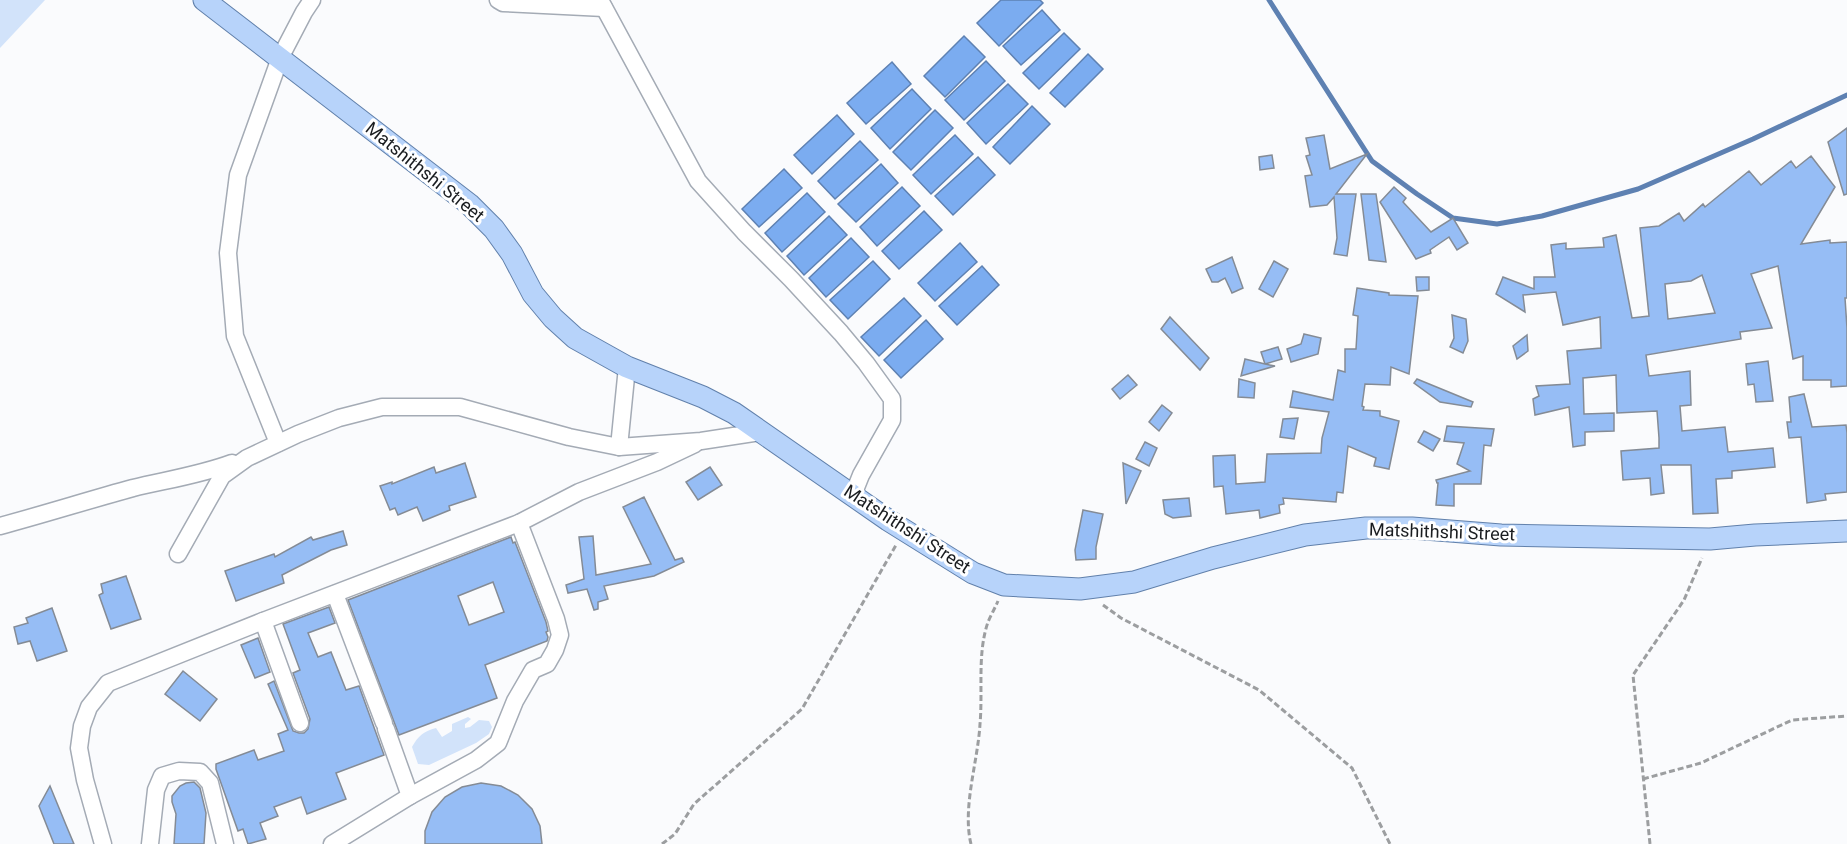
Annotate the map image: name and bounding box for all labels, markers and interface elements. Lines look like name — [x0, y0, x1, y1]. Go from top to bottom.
street label: Matshithshi Street — [362, 117, 489, 226]
street label: Matshithshi Street — [840, 480, 974, 577]
street label: Matshithshi Street — [1369, 518, 1516, 545]

